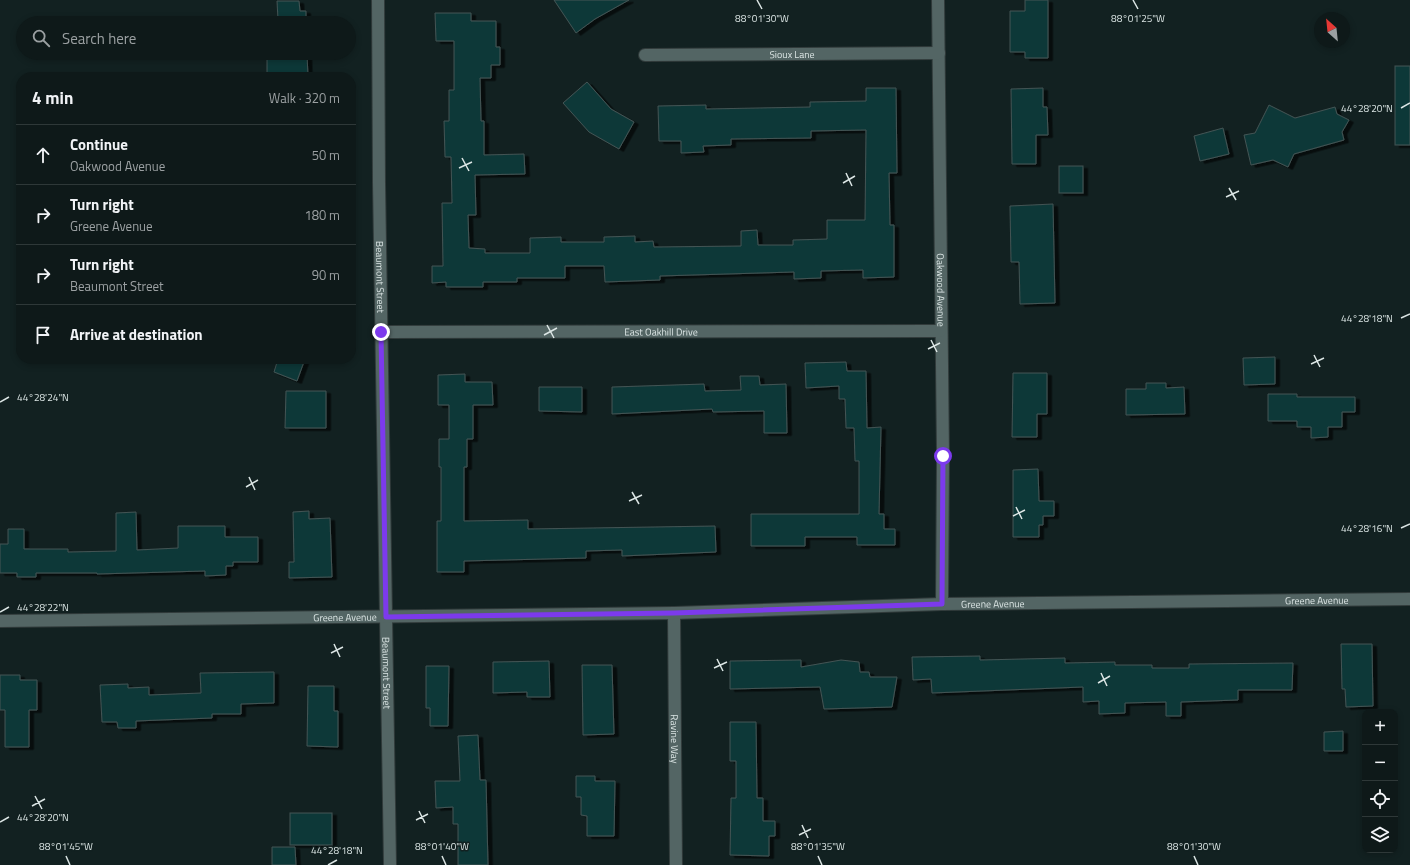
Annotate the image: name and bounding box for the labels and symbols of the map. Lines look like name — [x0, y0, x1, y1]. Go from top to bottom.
text: 88°01'30"W — [735, 11, 789, 26]
text: 88°01'25"W — [1111, 11, 1165, 26]
north arrow — [1314, 12, 1350, 48]
street label: Sioux Lane — [769, 47, 815, 62]
text: 44°28'20"N — [1341, 101, 1393, 116]
street label: Beaumont Street — [372, 241, 388, 314]
street label: Oakwood Avenue — [933, 253, 949, 327]
text: 44°28'18"N — [1341, 311, 1393, 326]
route end — [372, 323, 390, 341]
street label: East Oakhill Drive — [624, 324, 698, 340]
text: 44°28'24"N — [17, 390, 69, 405]
route start — [934, 447, 952, 465]
text: 44°28'16"N — [1341, 521, 1393, 536]
street label: Greene Avenue — [1285, 593, 1349, 608]
street label: Greene Avenue — [961, 596, 1025, 612]
text: 44°28'22"N — [17, 600, 69, 615]
street label: Greene Avenue — [313, 610, 377, 625]
street label: Beaumont Street — [378, 637, 394, 710]
street label: Ravine Way — [667, 714, 682, 764]
text: 44°28'20"N — [17, 810, 69, 825]
text: 88°01'45"W — [39, 839, 93, 854]
text: 88°01'40"W — [415, 839, 469, 854]
text: 88°01'35"W — [791, 839, 845, 854]
text: 88°01'30"W — [1167, 839, 1221, 854]
text: 44°28'18"N — [311, 843, 363, 858]

